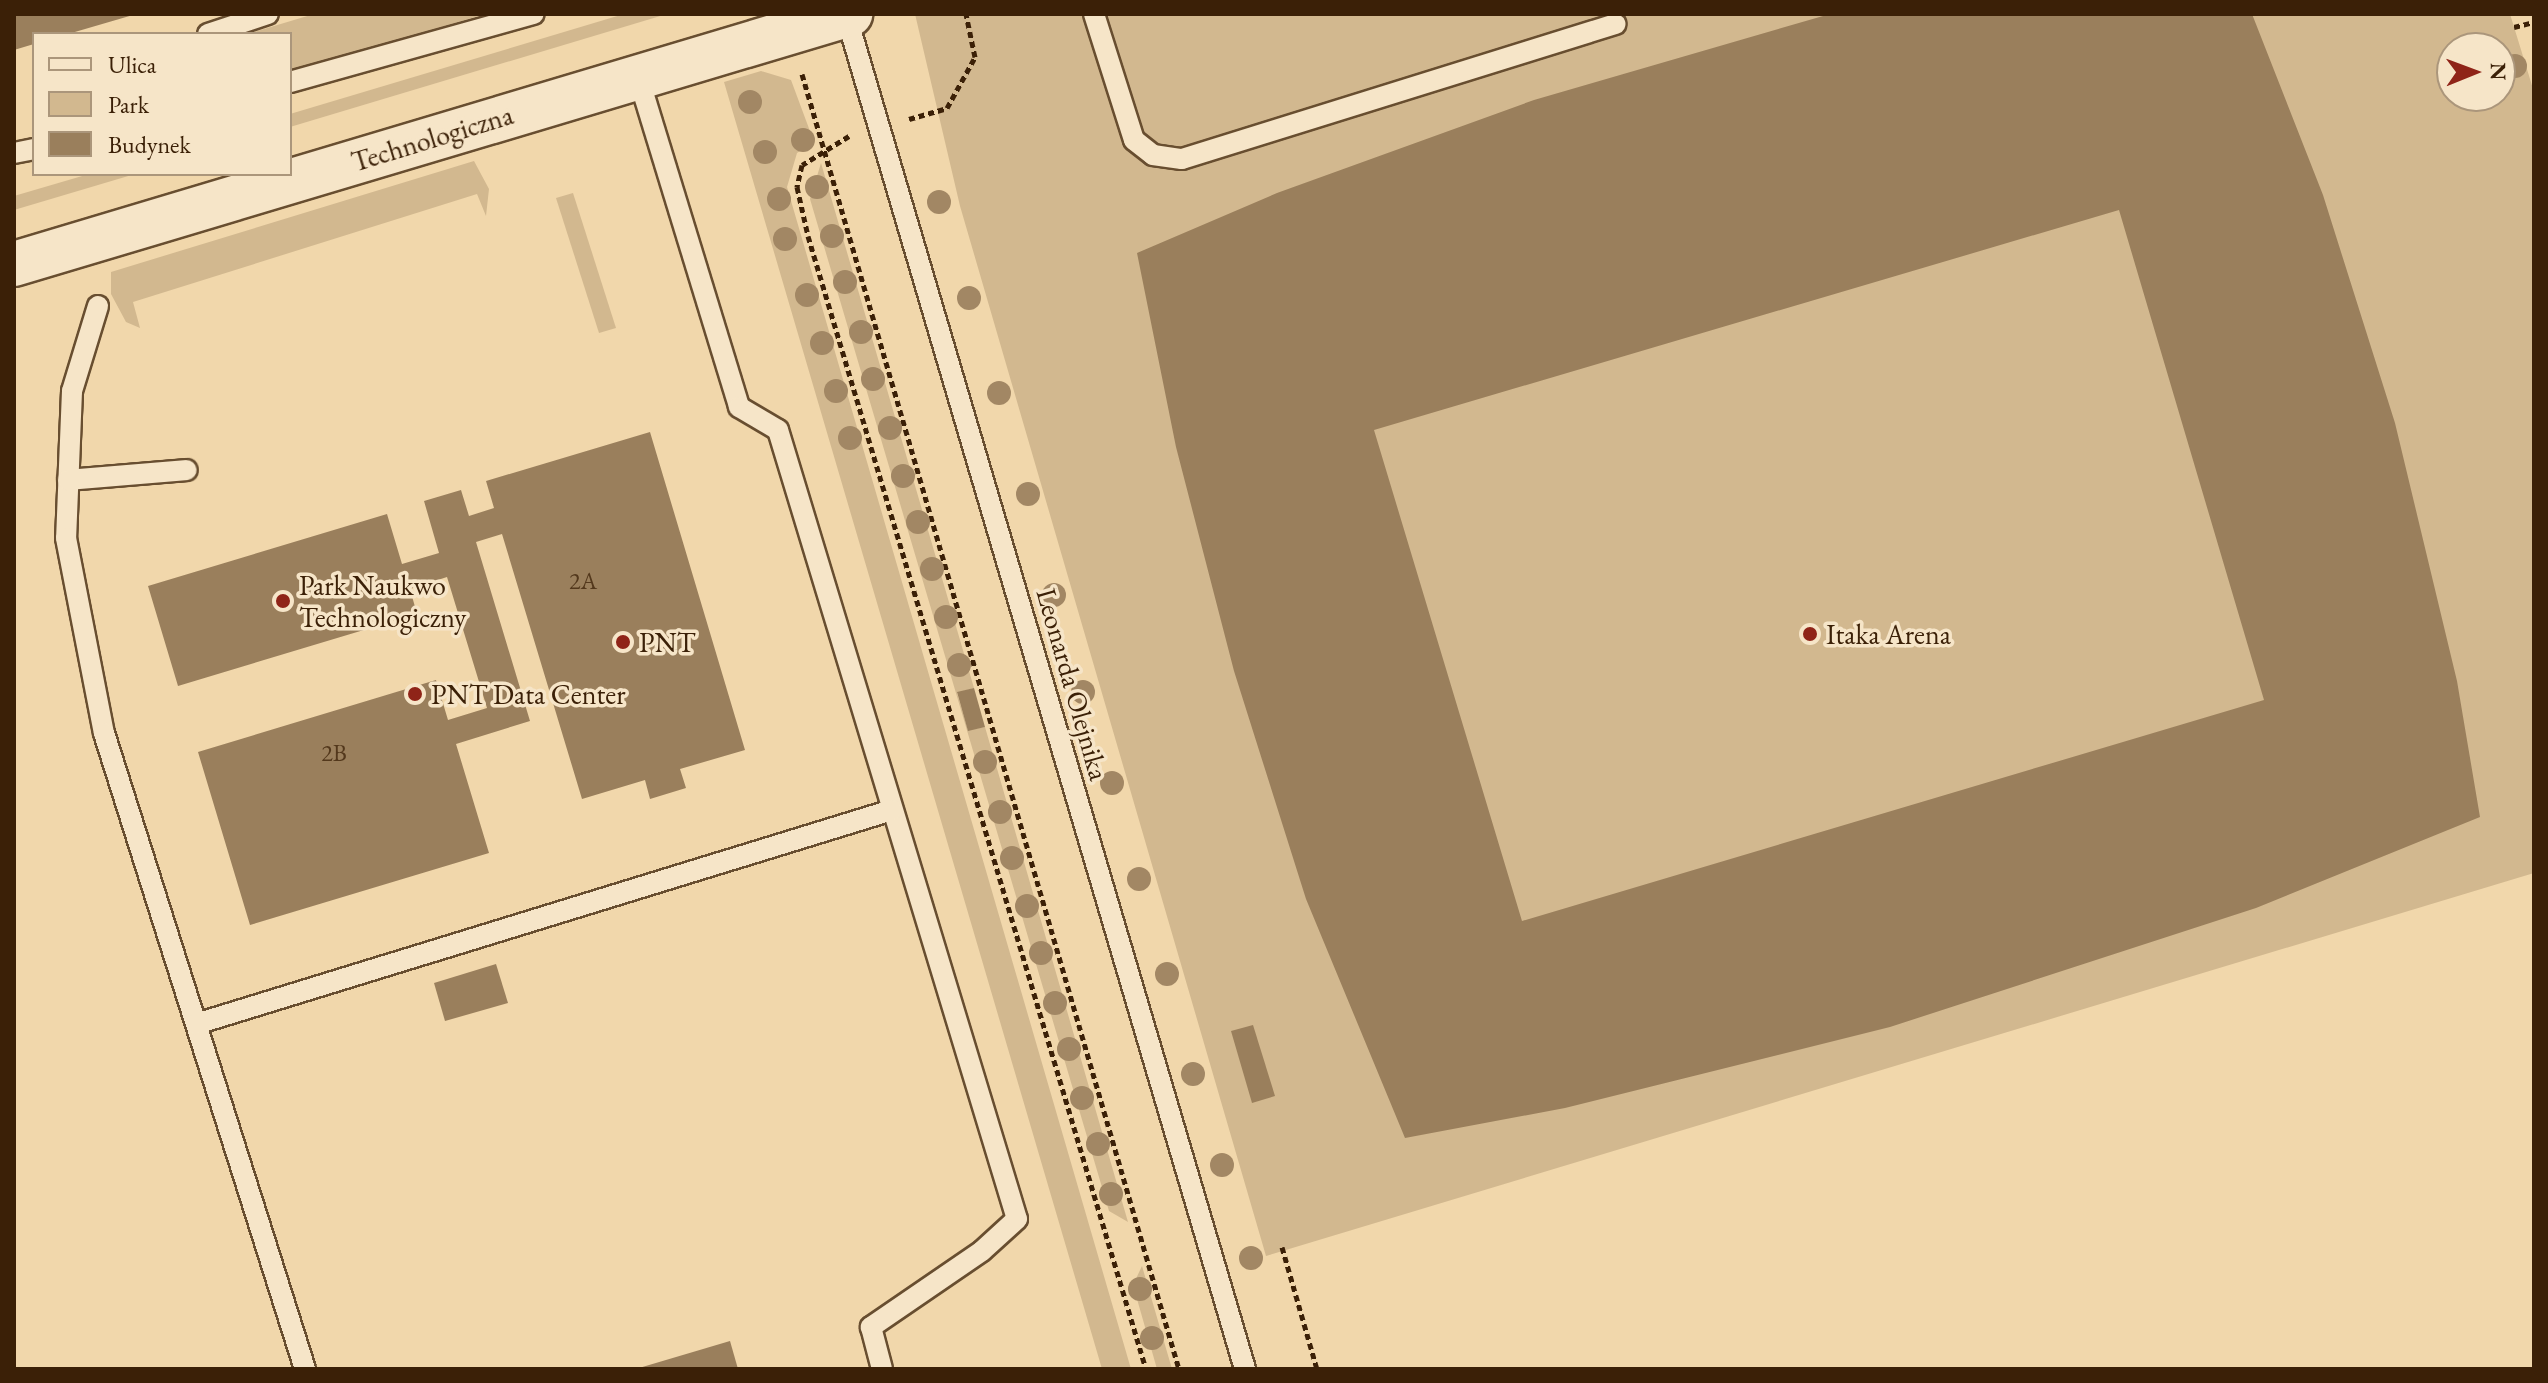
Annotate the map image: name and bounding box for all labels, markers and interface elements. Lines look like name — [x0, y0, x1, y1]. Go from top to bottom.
legend — [32, 32, 292, 176]
north arrow — [2436, 32, 2516, 112]
text: Ulica — [108, 49, 156, 80]
text: N — [2484, 62, 2513, 81]
text: Park — [108, 89, 149, 120]
street label: Technologiczna — [347, 97, 517, 179]
text: Budynek — [108, 129, 191, 160]
house number: 2A — [569, 567, 597, 595]
place label: Park Naukwo Technologiczny — [299, 568, 466, 634]
street label: Leonarda Olejnika — [1030, 584, 1116, 784]
marker: Park Naukwo Technologiczny — [274, 592, 292, 610]
place label: Itaka Arena — [1826, 617, 1951, 651]
place label: PNT — [639, 625, 695, 659]
marker: Itaka Arena — [1801, 625, 1819, 643]
marker: PNT — [614, 633, 632, 651]
place label: PNT Data Center — [431, 677, 625, 711]
marker: PNT Data Center — [406, 685, 424, 703]
house number: 2B — [321, 739, 347, 767]

